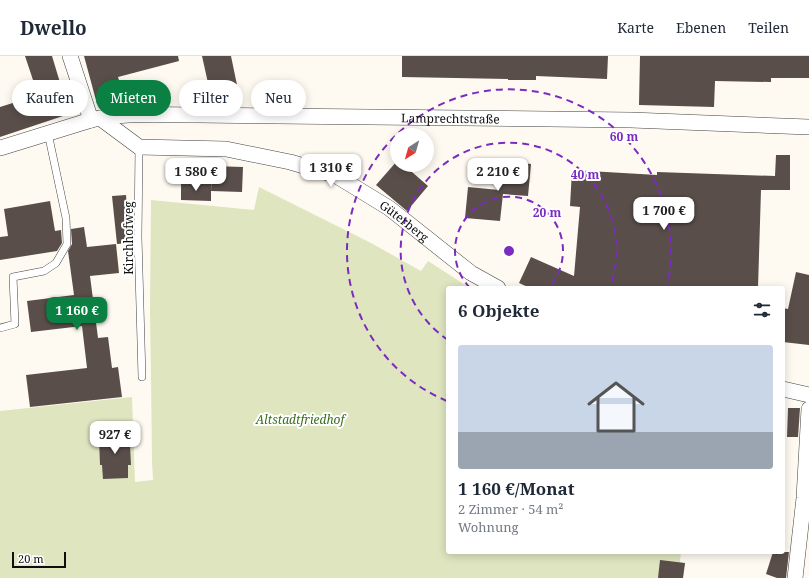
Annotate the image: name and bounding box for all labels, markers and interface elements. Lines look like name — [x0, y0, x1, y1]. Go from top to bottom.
text: Dwello — [20, 15, 87, 41]
text: Karte — [617, 18, 654, 37]
text: Ebenen — [676, 18, 726, 37]
text: Teilen — [748, 18, 789, 37]
chip: Kaufen — [12, 80, 88, 116]
chip: Mieten — [96, 80, 171, 116]
chip: Filter — [179, 80, 243, 116]
chip: Neu — [251, 80, 306, 116]
street label: Lamprechtstraße — [401, 109, 500, 127]
north arrow — [390, 128, 434, 172]
map controls — [390, 128, 434, 172]
text: 60 m — [610, 128, 638, 145]
pin: 1 310 € — [294, 154, 368, 188]
pin: 1 580 € — [159, 158, 233, 192]
text: 1 310 € — [309, 158, 353, 176]
pin: 2 210 € — [461, 158, 535, 192]
text: 1 580 € — [174, 162, 218, 180]
text: 2 210 € — [476, 162, 520, 180]
text: 40 m — [571, 166, 599, 183]
street label: Güterberg — [377, 196, 433, 246]
pin: 1 700 € — [627, 197, 701, 231]
street label: Kirchhofweg — [120, 201, 137, 275]
text: 1 700 € — [642, 201, 686, 219]
text: 20 m — [533, 204, 561, 221]
centre of rings — [502, 244, 516, 258]
pin: 1 160 € — [40, 297, 114, 331]
text: 6 Objekte — [458, 299, 539, 322]
icon: filters — [751, 299, 773, 321]
text: 1 160 € — [55, 301, 99, 319]
icon: home — [580, 371, 652, 443]
park label: Altstadtfriedhof — [255, 411, 347, 428]
pin: 927 € — [87, 421, 143, 455]
text: 927 € — [99, 425, 131, 443]
text: 1 160 €/Monat — [458, 477, 575, 500]
text: 2 Zimmer · 54 m² — [458, 500, 564, 518]
text: Wohnung — [458, 518, 519, 536]
scale bar — [12, 550, 66, 569]
text: 20 m — [18, 551, 44, 566]

